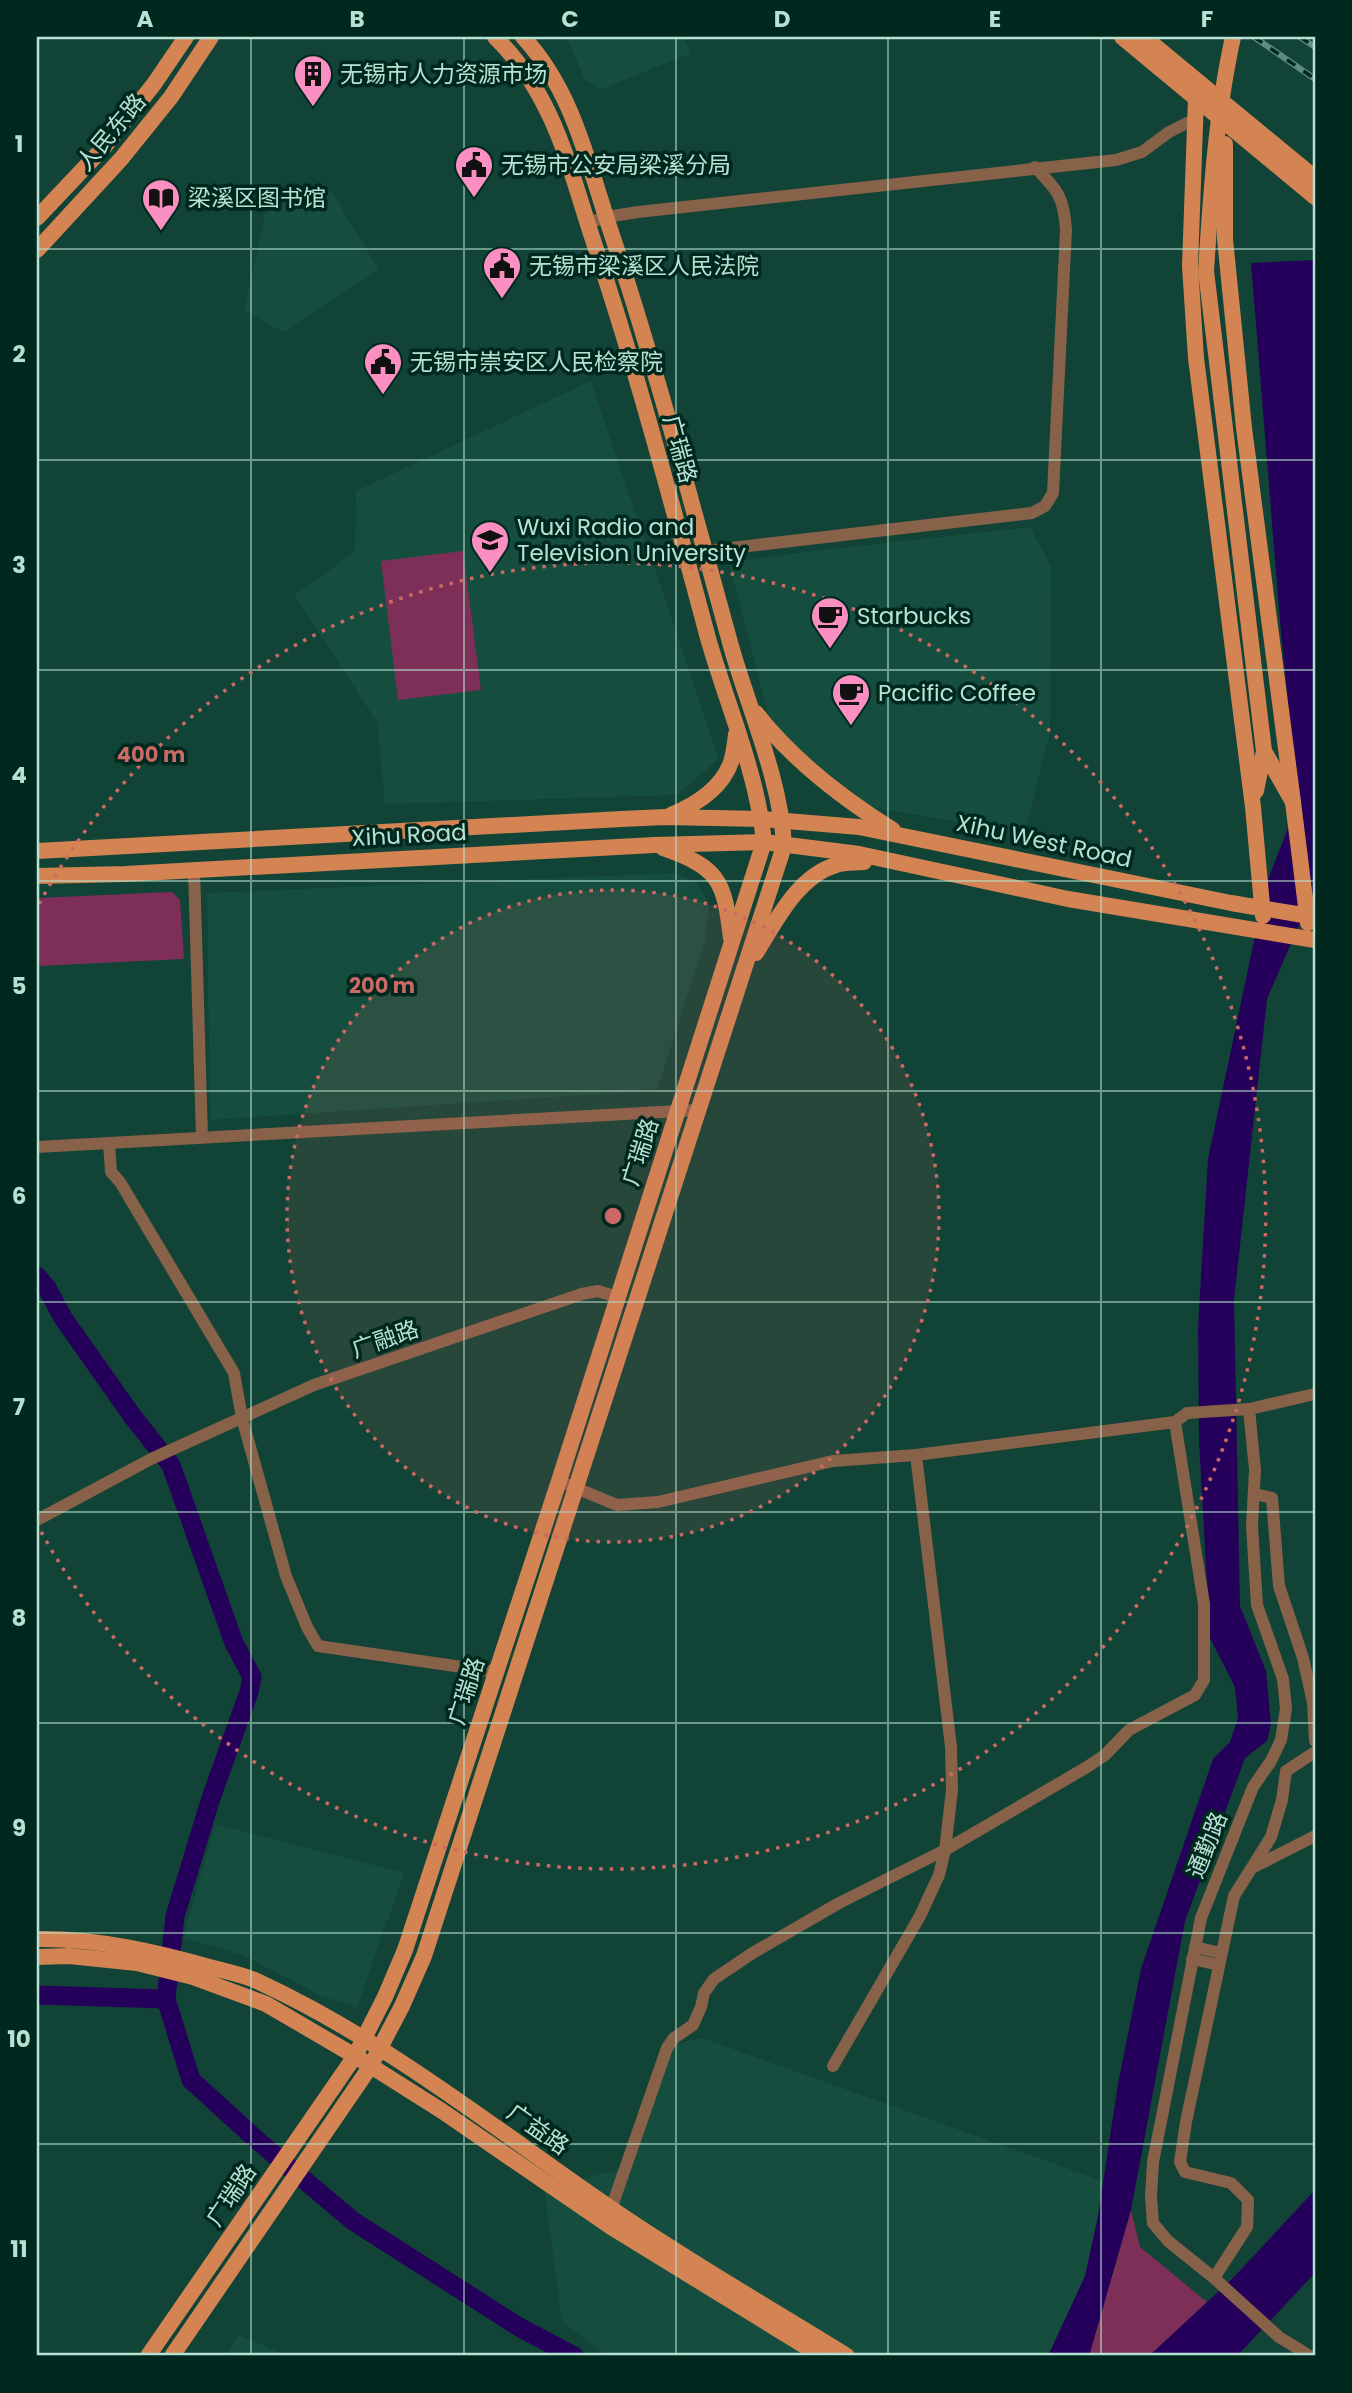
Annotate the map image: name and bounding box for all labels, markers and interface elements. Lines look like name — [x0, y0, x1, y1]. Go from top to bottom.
text: A — [137, 3, 154, 35]
text: B — [349, 3, 365, 35]
text: C — [561, 3, 579, 35]
text: D — [774, 3, 790, 35]
text: E — [989, 3, 1001, 35]
text: F — [1201, 3, 1213, 35]
building icon: 无锡市人力资源市场 — [292, 53, 334, 108]
place label: 无锡市人力资源市场 — [340, 58, 547, 90]
street label: 人民东路 — [69, 86, 153, 178]
text: 1 — [15, 128, 23, 160]
public building icon: 无锡市公安局梁溪分局 — [453, 144, 495, 199]
place label: 无锡市公安局梁溪分局 — [501, 149, 731, 181]
library icon: 梁溪区图书馆 — [140, 177, 182, 232]
place label: 梁溪区图书馆 — [188, 182, 326, 214]
public building icon: 无锡市梁溪区人民法院 — [481, 245, 523, 300]
place label: 无锡市梁溪区人民法院 — [529, 250, 759, 282]
text: 2 — [12, 338, 26, 370]
public building icon: 无锡市崇安区人民检察院 — [362, 341, 404, 396]
place label: 无锡市崇安区人民检察院 — [410, 346, 663, 378]
street label: 广瑞路 — [656, 412, 704, 486]
place label: Wuxi Radio and Television University — [517, 511, 746, 569]
school or university icon: Wuxi Radio and Television University — [469, 519, 511, 574]
text: 3 — [12, 549, 26, 581]
cafe icon: Starbucks — [809, 595, 851, 650]
place label: Starbucks — [857, 600, 971, 632]
cafe icon: Pacific Coffee — [830, 672, 872, 727]
place label: Pacific Coffee — [878, 677, 1036, 709]
text: 400 m — [117, 740, 185, 769]
text: 4 — [11, 759, 27, 791]
street label: Xihu West Road — [953, 807, 1135, 875]
street label: Xihu Road — [351, 816, 467, 854]
text: 5 — [12, 970, 26, 1002]
text: 200 m — [349, 971, 415, 1000]
street label: 广瑞路 — [614, 1114, 666, 1190]
text: 6 — [12, 1180, 26, 1212]
centre of rings — [601, 1204, 625, 1228]
street label: 广融路 — [347, 1313, 423, 1365]
text: 7 — [13, 1391, 25, 1423]
text: 8 — [12, 1602, 26, 1634]
street label: 广瑞路 — [440, 1653, 492, 1729]
street label: 通勤路 — [1179, 1807, 1235, 1883]
text: 9 — [12, 1812, 26, 1844]
text: 10 — [7, 2023, 31, 2055]
street label: 广益路 — [501, 2096, 575, 2162]
street label: 广瑞路 — [198, 2157, 264, 2233]
text: 11 — [10, 2233, 28, 2265]

